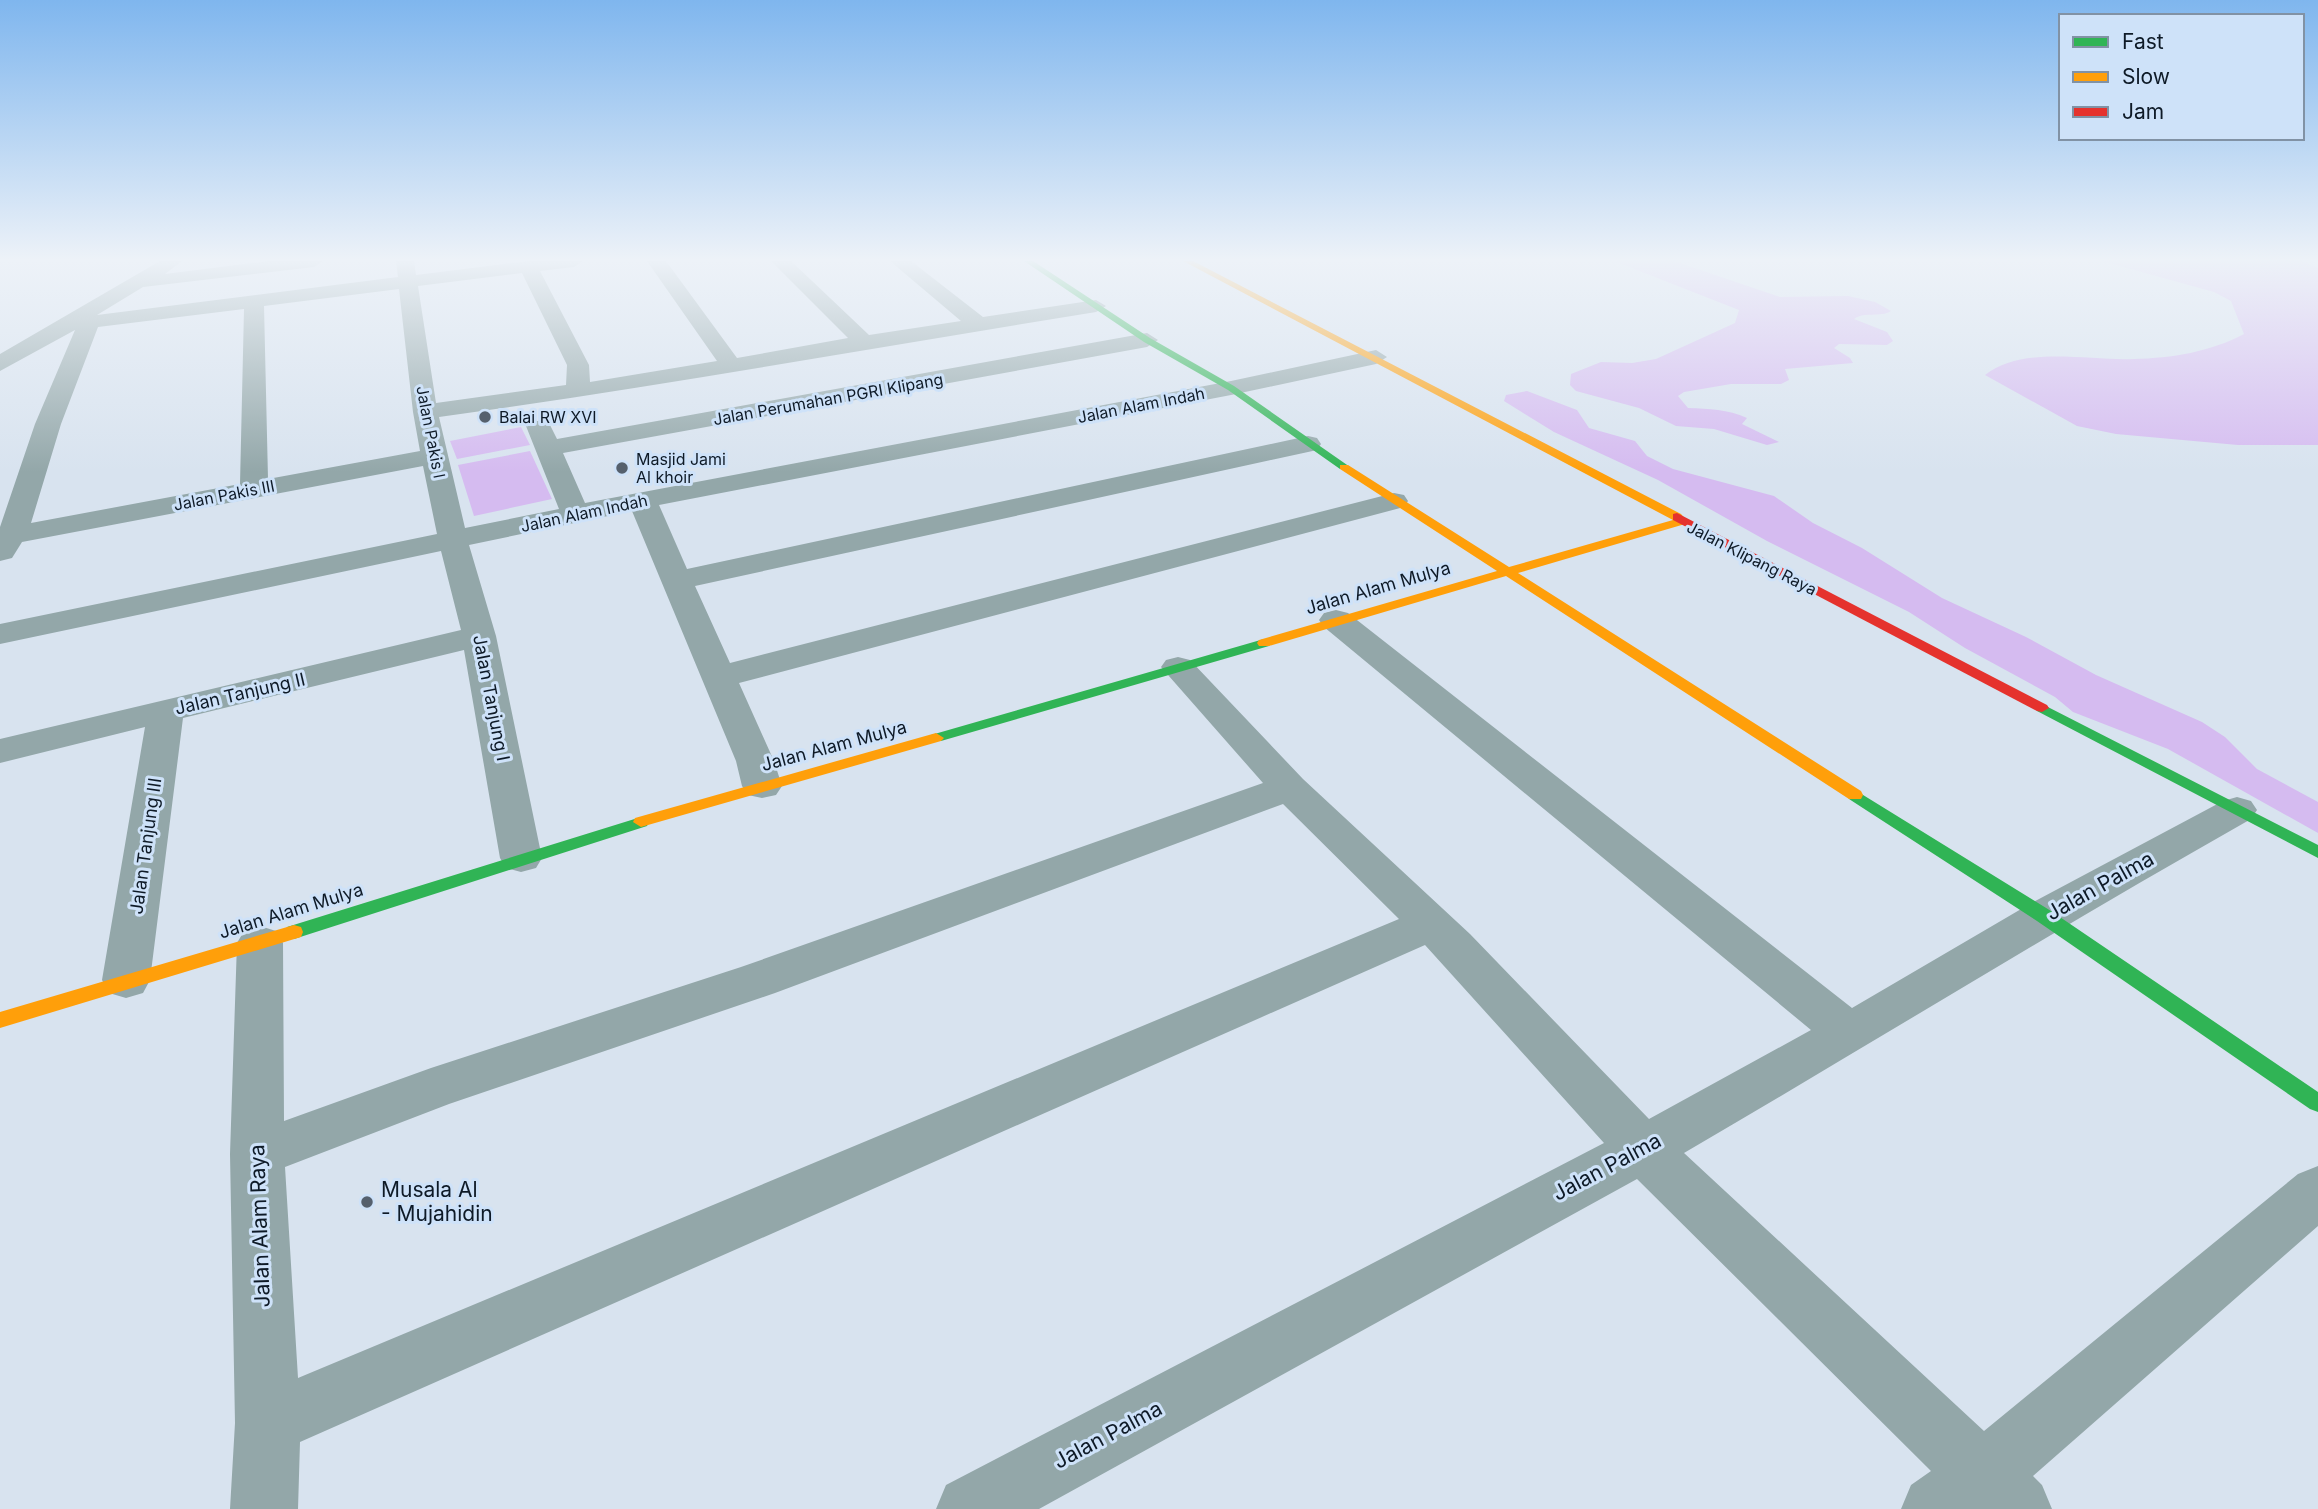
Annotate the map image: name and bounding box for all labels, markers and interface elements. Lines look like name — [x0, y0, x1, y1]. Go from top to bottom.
legend — [2059, 14, 2304, 140]
text: Fast — [2122, 29, 2164, 54]
text: Slow — [2122, 64, 2170, 89]
text: Jam — [2122, 99, 2164, 124]
street label: Jalan Perumahan PGRI Klipang — [711, 369, 945, 429]
street label: Jalan Alam Indah — [1076, 383, 1206, 427]
street label: Jalan Pakis I — [412, 384, 450, 480]
place label: Balai RW XVI — [499, 407, 597, 427]
marker: Balai RW XVI — [477, 409, 493, 425]
place label: Masjid Jami Al khoir — [636, 449, 726, 487]
marker: Masjid Jami Al khoir — [614, 460, 630, 476]
street label: Jalan Pakis III — [172, 475, 276, 515]
street label: Jalan Alam Indah — [519, 490, 649, 536]
street label: Jalan Klipang Raya — [1684, 517, 1820, 599]
street label: Jalan Alam Mulya — [1303, 557, 1453, 618]
street label: Jalan Tanjung I — [469, 633, 514, 763]
street label: Jalan Tanjung II — [173, 668, 307, 719]
street label: Jalan Alam Mulya — [759, 716, 909, 775]
street label: Jalan Tanjung III — [126, 776, 165, 916]
street label: Jalan Palma — [2041, 846, 2158, 925]
street label: Jalan Alam Mulya — [216, 879, 366, 942]
street label: Jalan Palma — [1548, 1127, 1665, 1206]
street label: Jalan Alam Raya — [244, 1144, 275, 1308]
place label: Musala Al - Mujahidin — [381, 1177, 493, 1226]
marker: Musala Al - Mujahidin — [359, 1194, 375, 1210]
street label: Jalan Palma — [1049, 1395, 1166, 1474]

